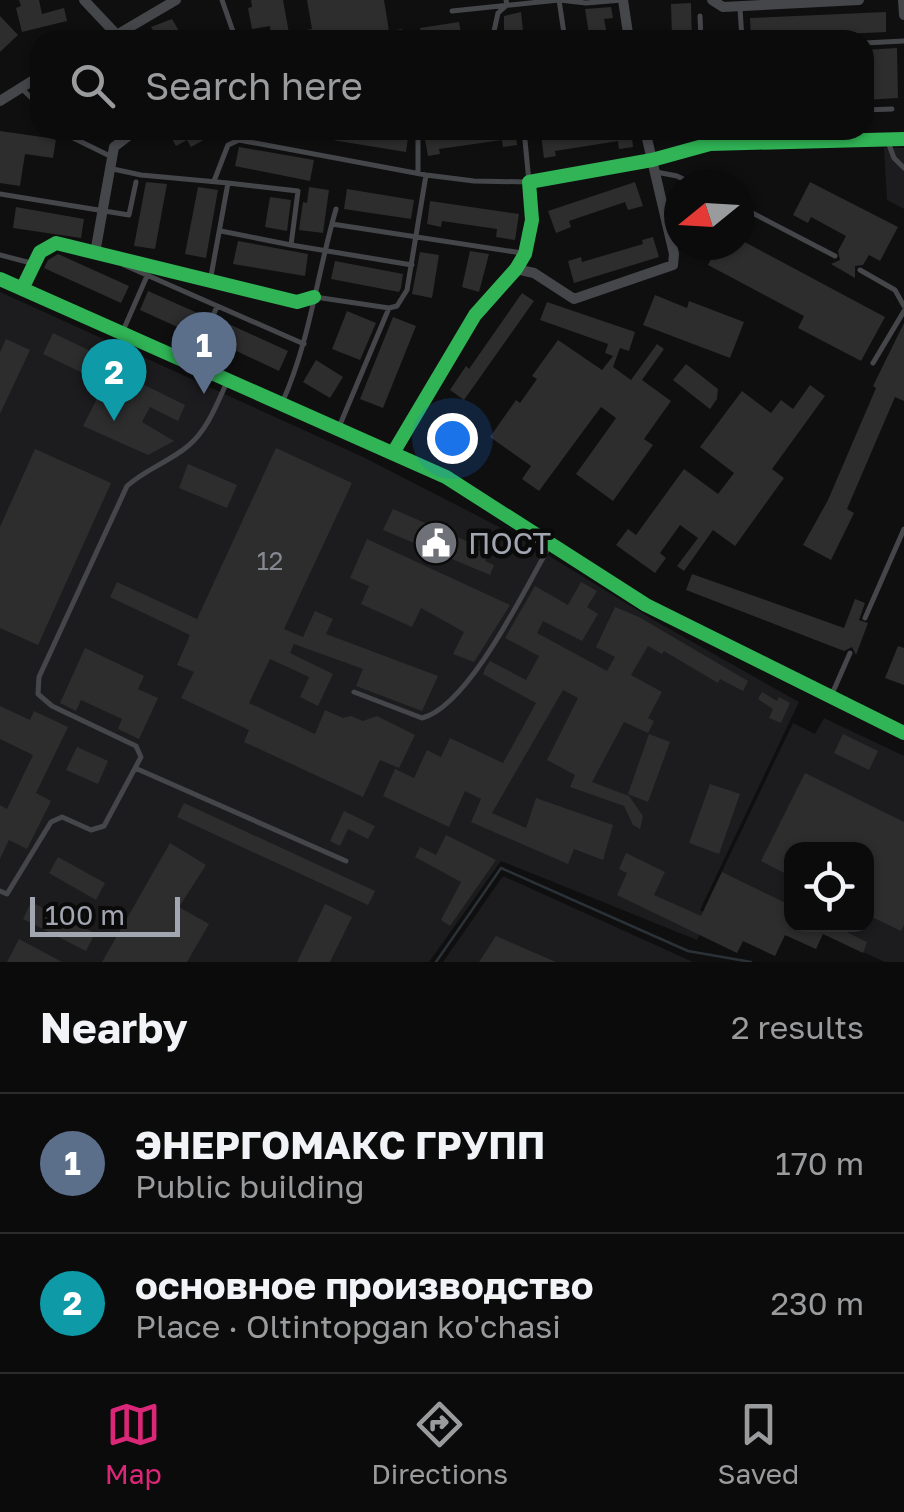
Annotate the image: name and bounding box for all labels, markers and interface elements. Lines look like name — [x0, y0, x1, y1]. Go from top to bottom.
search box — [30, 30, 874, 140]
icon: search — [65, 58, 120, 113]
text: Search here — [145, 63, 363, 108]
north arrow — [664, 170, 754, 260]
pin: 1 — [172, 312, 236, 394]
pin: 2 — [82, 338, 146, 421]
your location — [427, 413, 478, 464]
public building icon: ПОСТ — [413, 520, 459, 566]
place label: ПОСТ — [468, 525, 551, 561]
house number: 12 — [257, 545, 283, 576]
map controls — [784, 842, 874, 932]
button: locate — [784, 842, 874, 932]
scale bar — [30, 892, 180, 936]
text: 100 m — [45, 898, 125, 931]
text: Nearby — [40, 1002, 188, 1052]
text: 2 results — [731, 1008, 864, 1046]
text: ЭНЕРГОМАКС ГРУПП — [135, 1122, 545, 1167]
text: 1 — [64, 1144, 81, 1182]
text: 170 m — [775, 1144, 864, 1182]
text: Public building — [135, 1167, 364, 1205]
text: основное производство — [135, 1262, 594, 1307]
text: 2 — [63, 1284, 82, 1322]
text: 230 m — [771, 1284, 864, 1322]
text: Place · Oltintopgan ko'chasi — [135, 1307, 561, 1345]
tab: Map — [105, 1397, 162, 1490]
tab: Directions — [371, 1397, 508, 1490]
tab: Saved — [717, 1397, 799, 1490]

